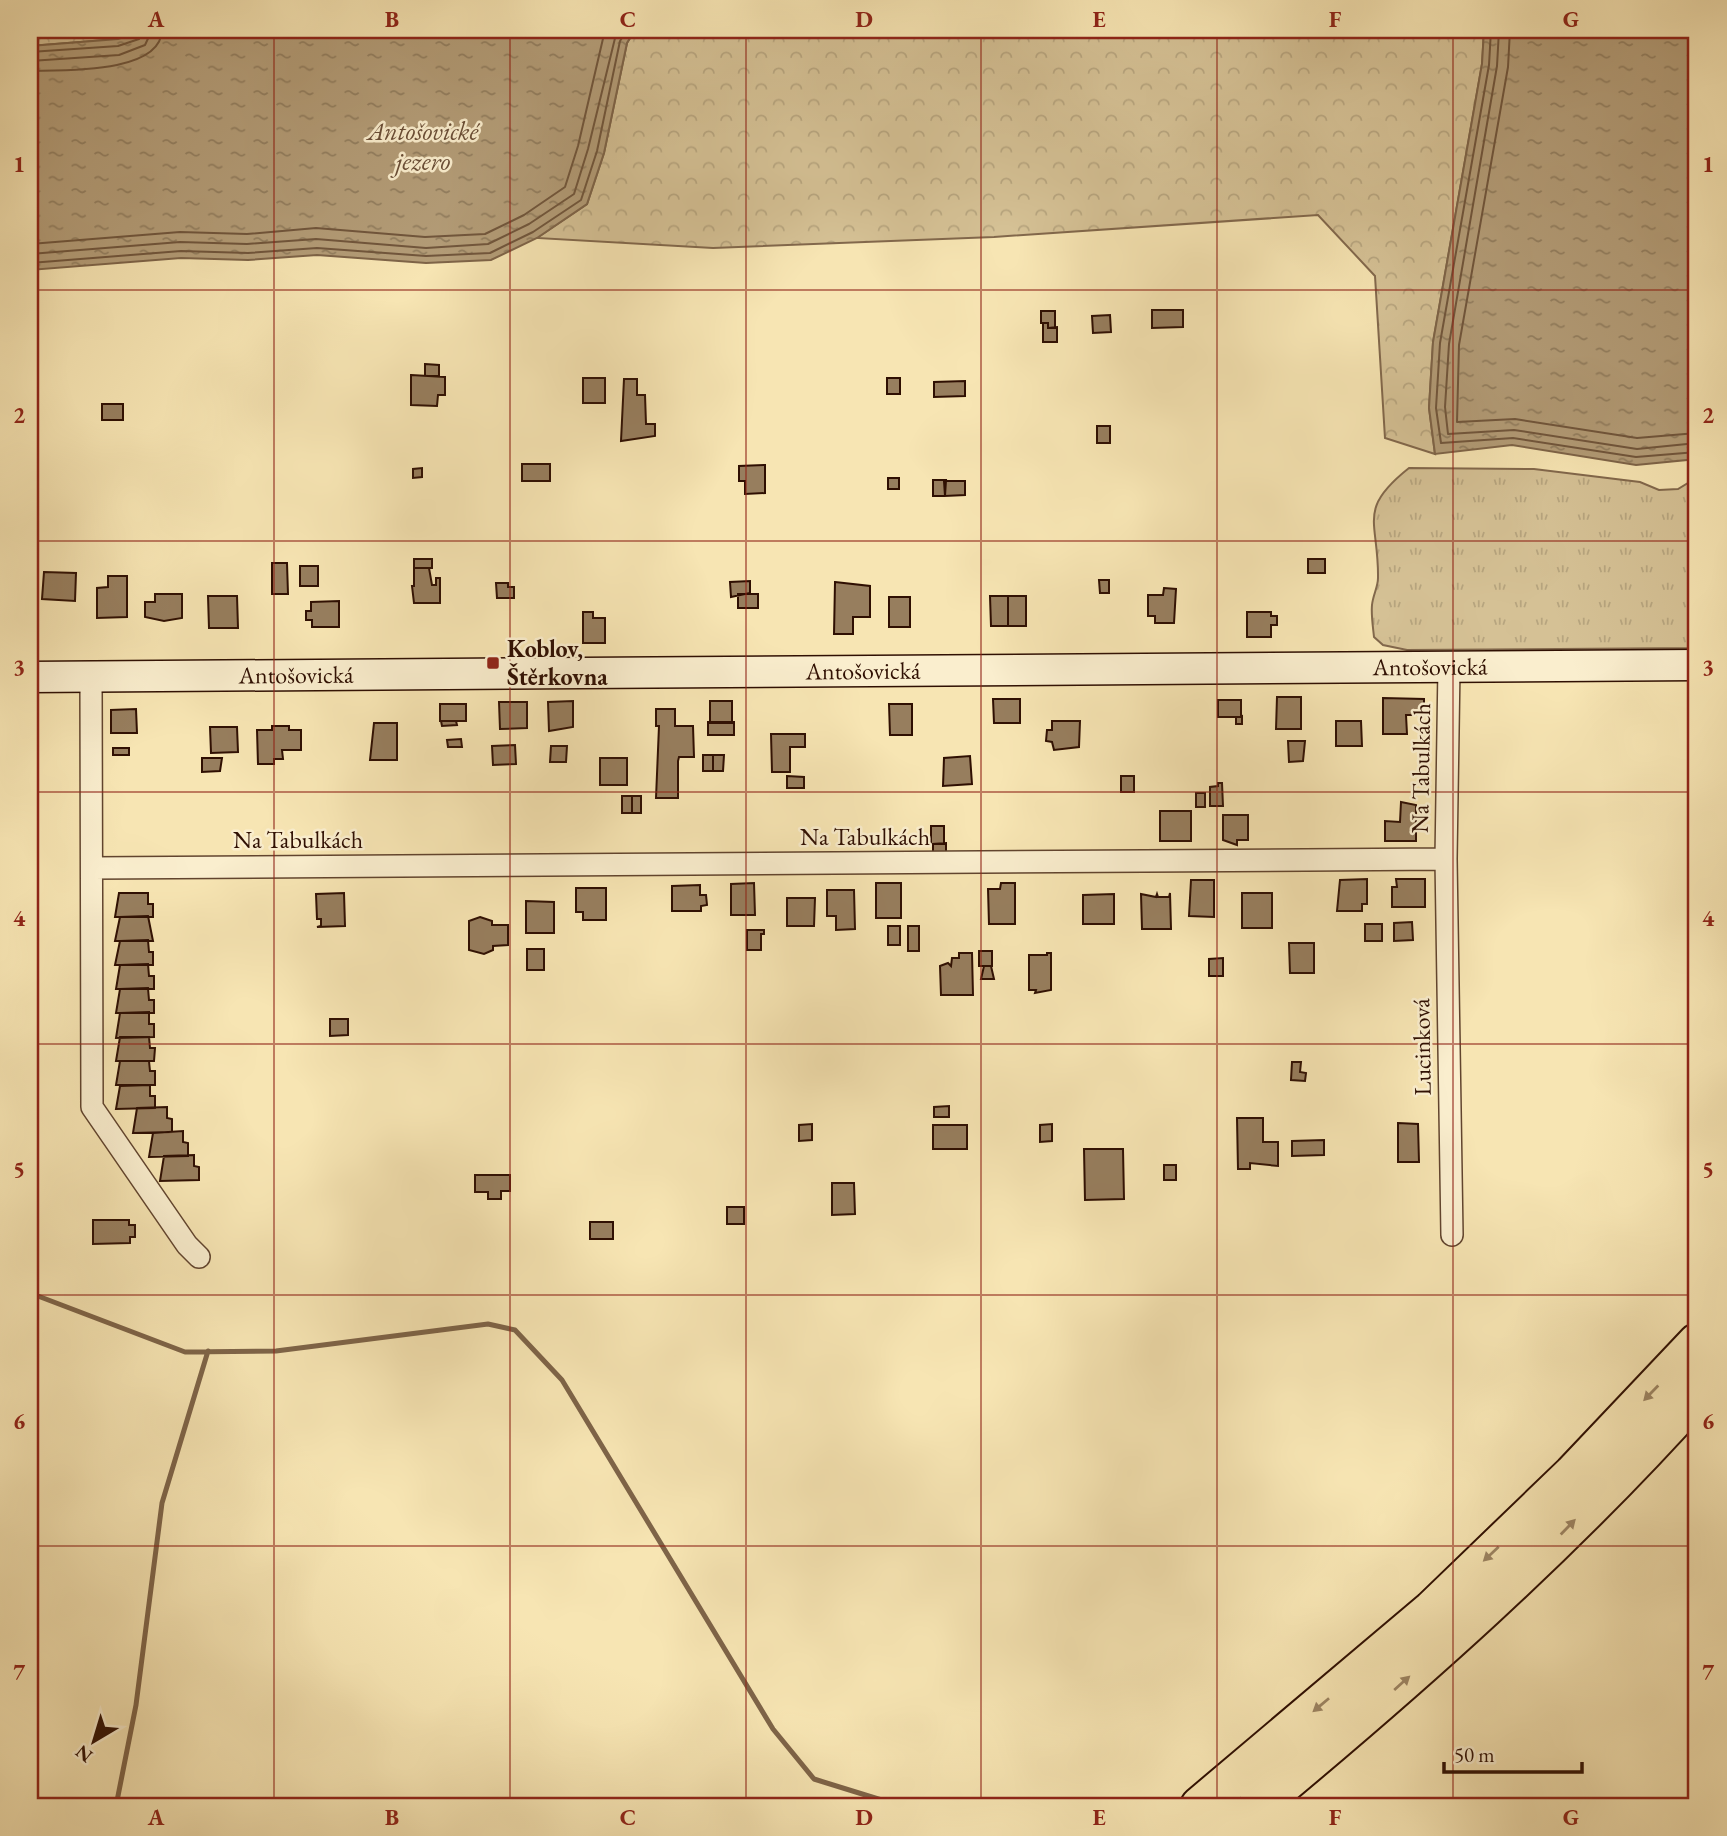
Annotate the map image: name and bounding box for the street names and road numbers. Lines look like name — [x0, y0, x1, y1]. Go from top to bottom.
street label: Antošovická — [1371, 651, 1488, 682]
street label: Antošovická — [804, 655, 921, 686]
street label: Antošovická — [237, 659, 354, 691]
street label: Na Tabulkách — [1404, 703, 1437, 833]
street label: Na Tabulkách — [800, 821, 930, 852]
street label: Na Tabulkách — [233, 824, 363, 855]
street label: Lucinková — [1405, 998, 1438, 1096]

